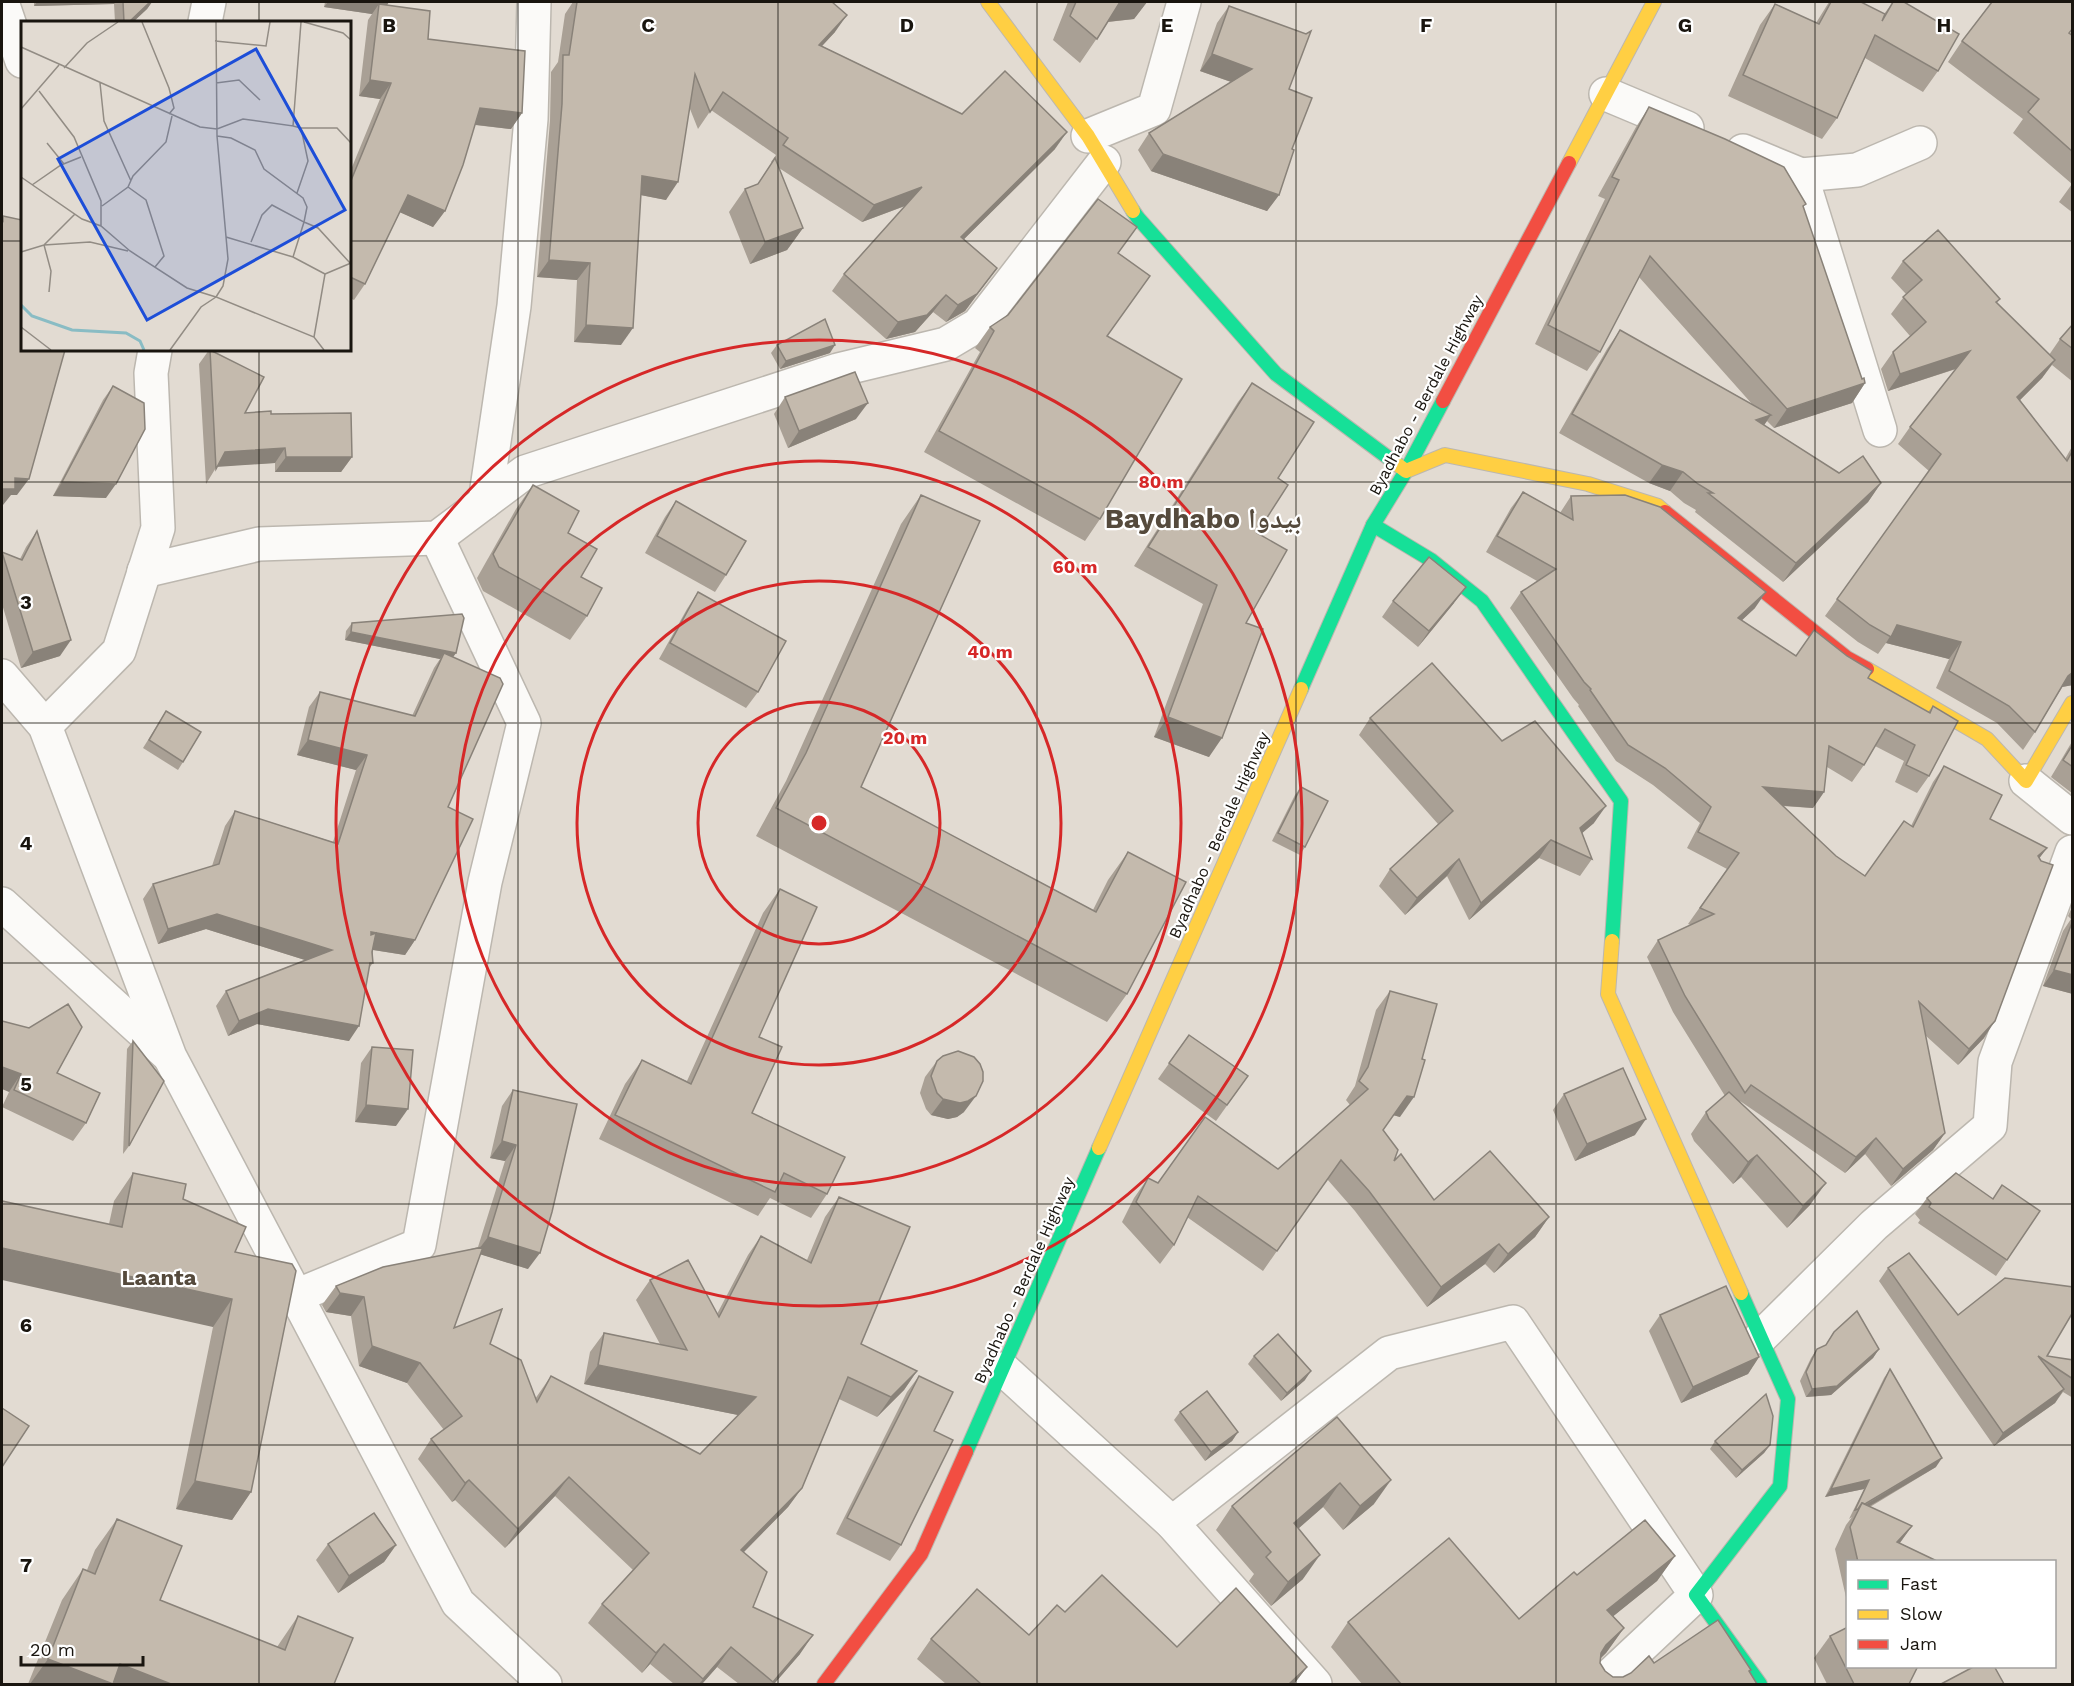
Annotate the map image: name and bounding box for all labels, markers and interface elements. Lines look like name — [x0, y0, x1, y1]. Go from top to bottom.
text: B — [382, 13, 396, 37]
text: C — [641, 13, 655, 37]
text: D — [900, 13, 914, 37]
text: E — [1161, 13, 1173, 37]
text: F — [1420, 13, 1432, 37]
text: G — [1678, 13, 1692, 37]
text: H — [1937, 13, 1951, 37]
inset map — [21, 21, 351, 351]
street label: Byadhabo - Berdale Highway — [1365, 291, 1487, 498]
text: 80 m — [1139, 471, 1183, 492]
district label: Baydhabo بيدوا — [1105, 502, 1301, 535]
text: 60 m — [1053, 556, 1097, 577]
text: 3 — [20, 590, 32, 614]
text: 40 m — [967, 641, 1013, 662]
text: 20 m — [883, 727, 927, 748]
street label: Byadhabo - Berdale Highway — [1165, 728, 1274, 941]
centre of rings — [809, 813, 829, 833]
text: 4 — [20, 831, 33, 855]
text: 5 — [20, 1072, 32, 1096]
street label: Byadhabo - Berdale Highway — [970, 1173, 1079, 1386]
district label: Laanta — [121, 1265, 197, 1290]
text: 6 — [20, 1313, 32, 1337]
text: 7 — [20, 1553, 32, 1577]
legend — [1846, 1560, 2056, 1668]
text: Fast — [1900, 1573, 1938, 1594]
text: Slow — [1900, 1603, 1943, 1624]
scale bar — [21, 1629, 142, 1667]
text: Jam — [1900, 1633, 1937, 1654]
text: 20 m — [30, 1639, 75, 1660]

